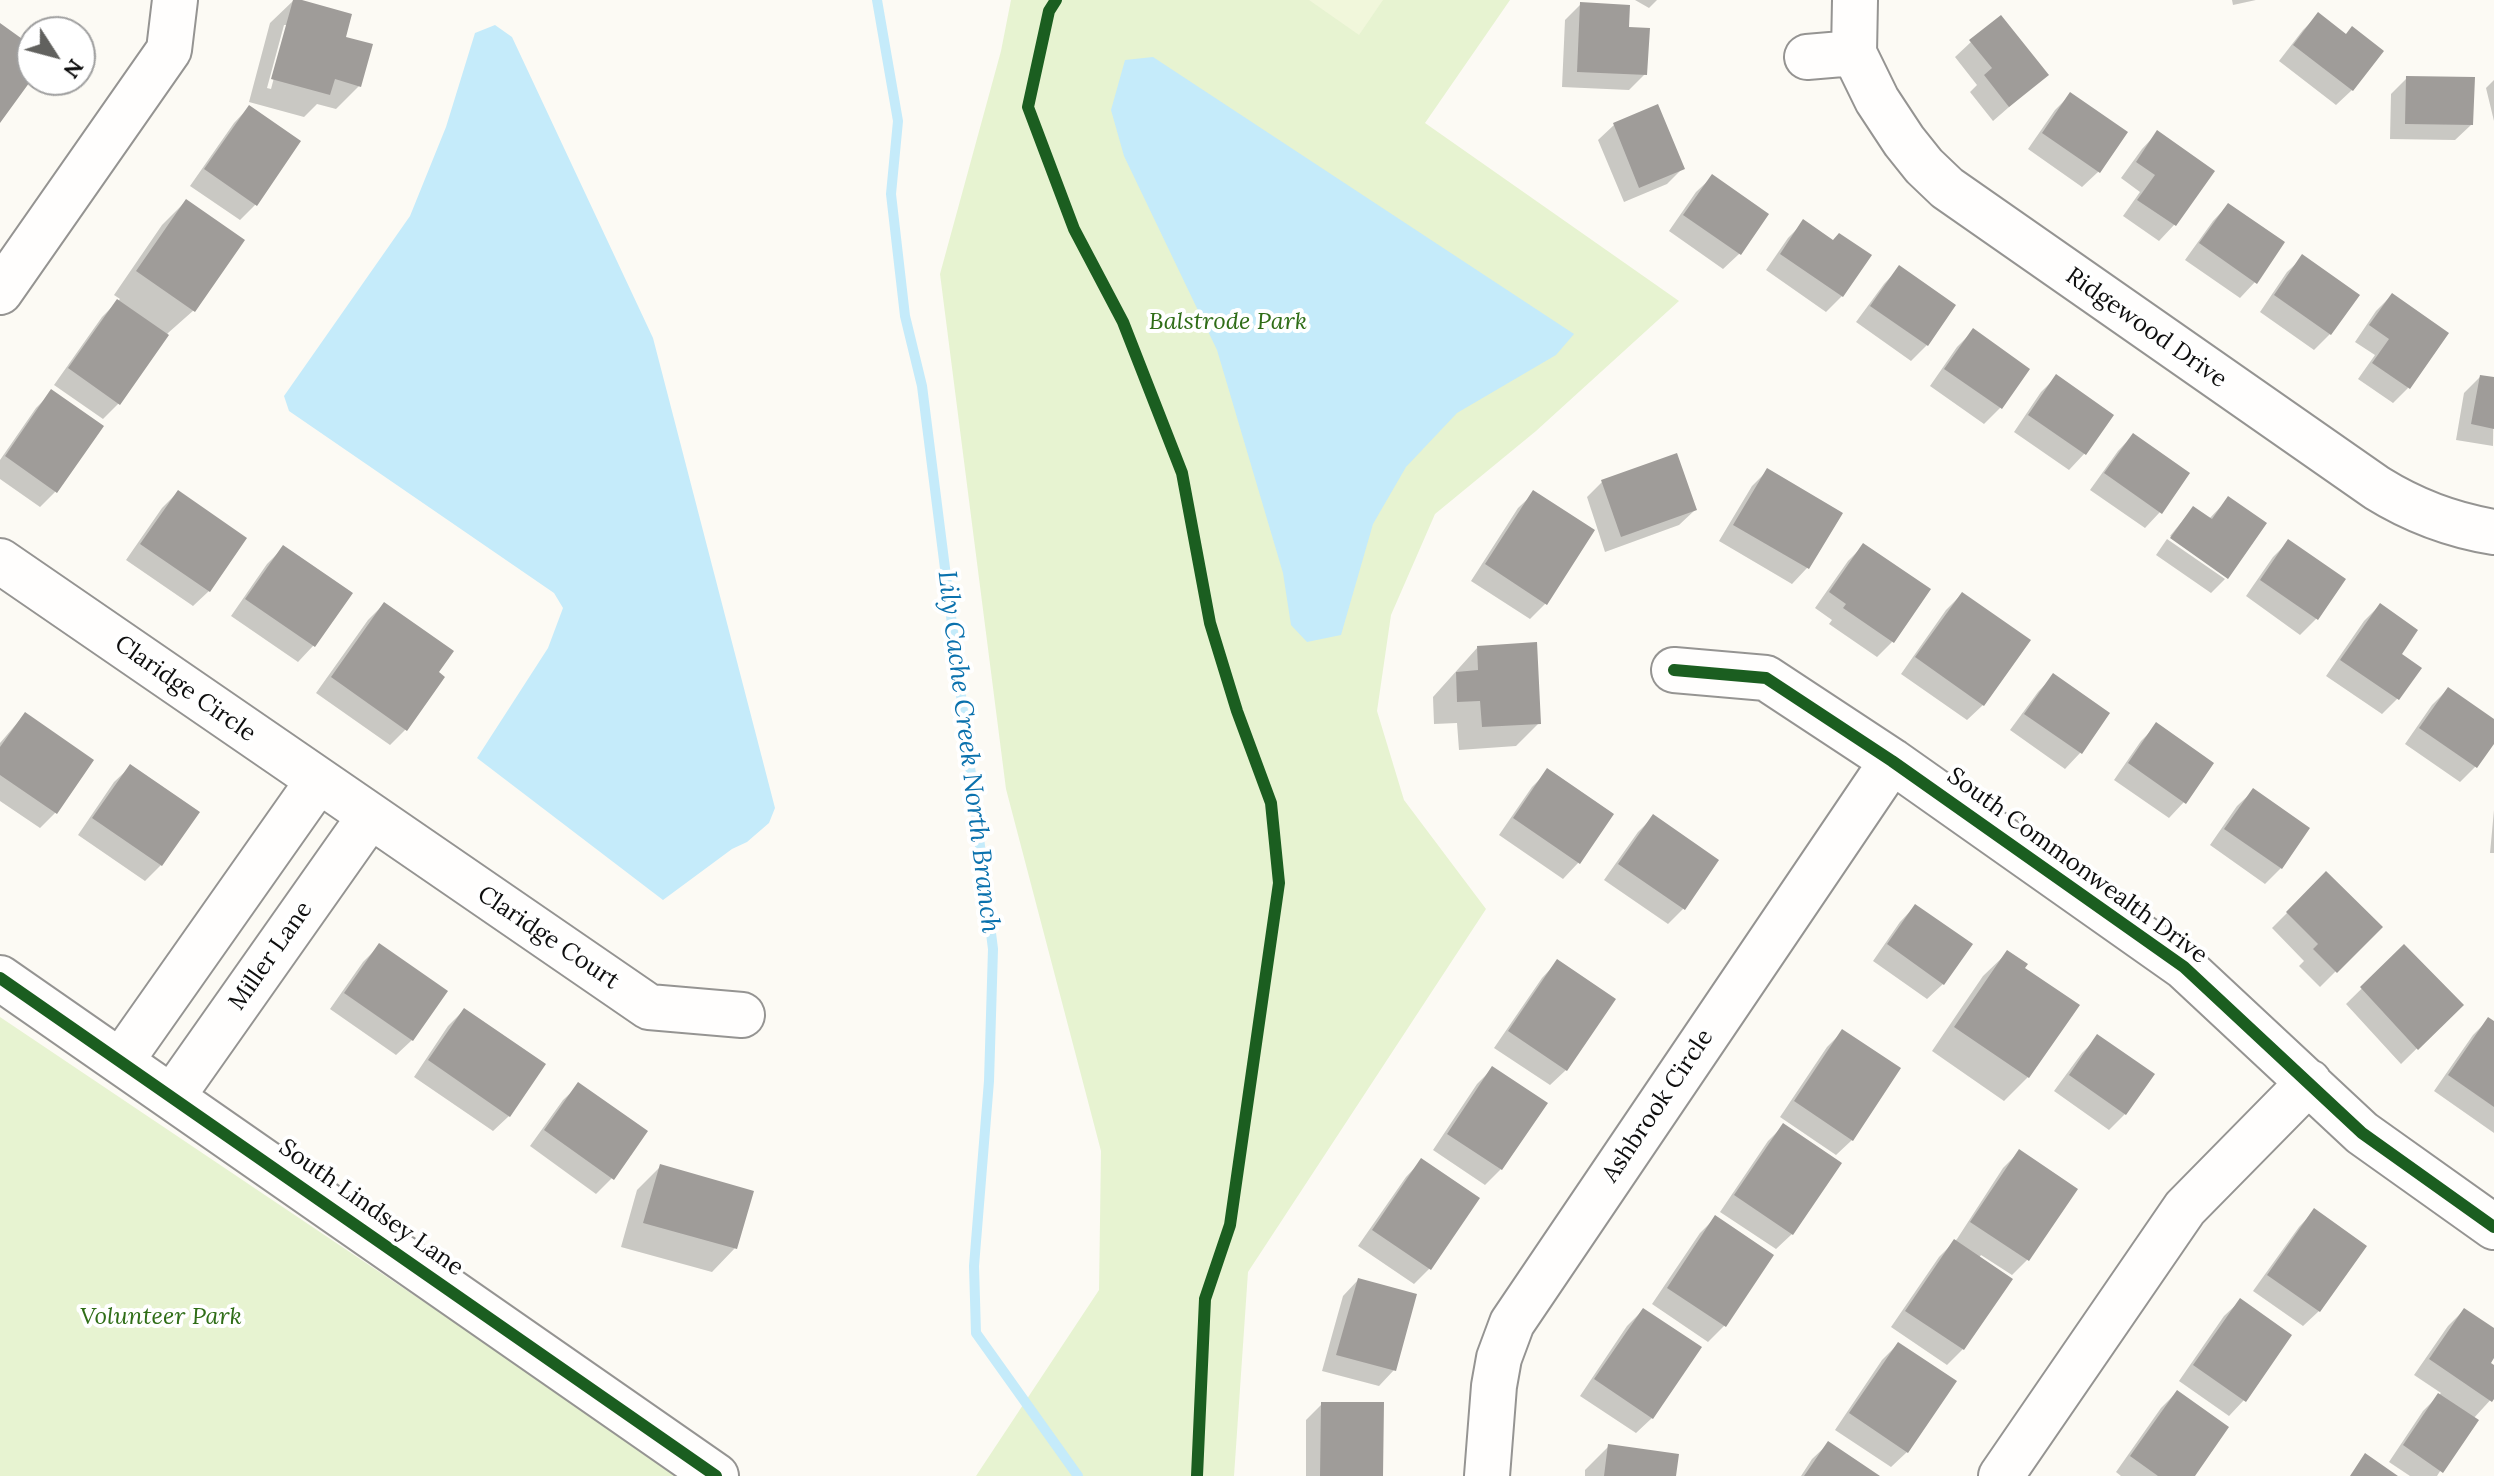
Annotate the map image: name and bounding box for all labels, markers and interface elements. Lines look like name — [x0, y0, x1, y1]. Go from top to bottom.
north arrow — [16, 16, 96, 96]
text: N — [57, 54, 90, 84]
street label: Ridgewood Drive — [2060, 262, 2232, 394]
park label: Balstrode Park — [1149, 308, 1307, 336]
water label: Lily Cache Creek North Branch — [930, 569, 1006, 935]
street label: Claridge Circle — [109, 630, 261, 748]
street label: South Commonwealth Drive — [1941, 762, 2213, 970]
street label: Claridge Court — [472, 880, 624, 996]
street label: Miller Lane — [223, 896, 319, 1016]
street label: Ashbrook Circle — [1596, 1024, 1720, 1188]
street label: South Lindsey Lane — [273, 1133, 469, 1283]
park label: Volunteer Park — [80, 1303, 242, 1331]

